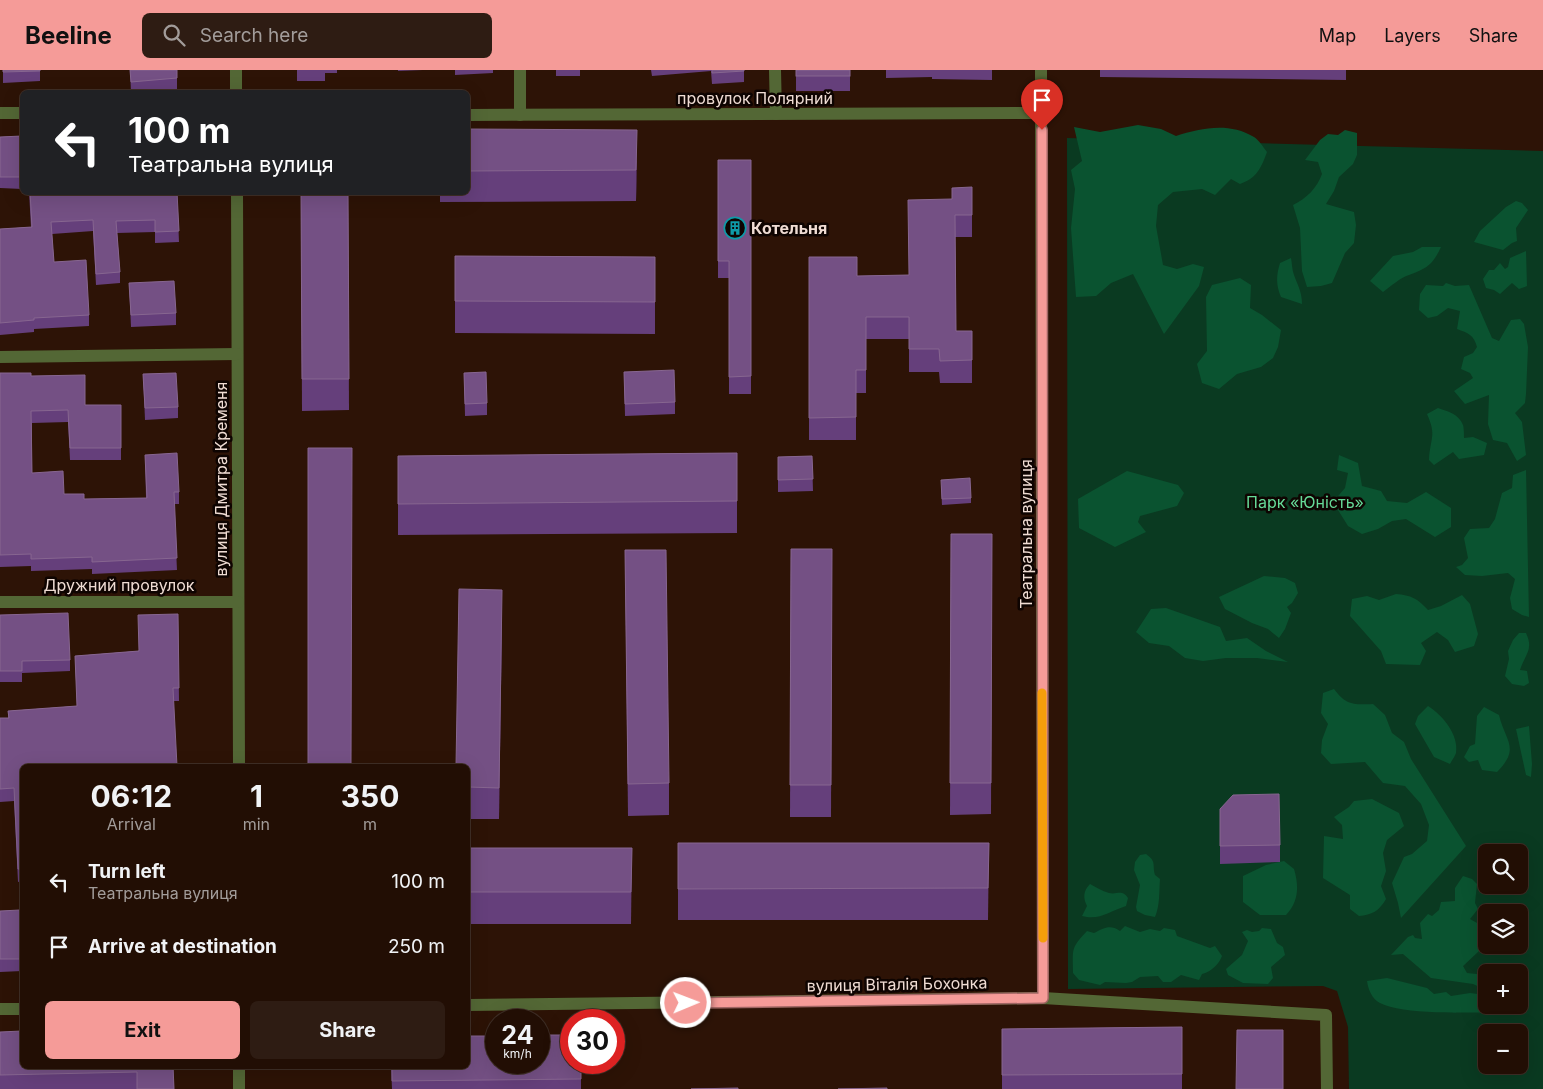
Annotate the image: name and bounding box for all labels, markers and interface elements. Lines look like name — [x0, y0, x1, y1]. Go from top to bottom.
search box — [142, 13, 492, 58]
text: Beeline — [25, 21, 112, 50]
icon: search — [160, 21, 188, 49]
text: Search here — [200, 24, 308, 47]
text: Map — [1319, 25, 1356, 46]
text: Layers — [1384, 25, 1441, 46]
text: Share — [1469, 25, 1518, 46]
pin — [1021, 79, 1063, 130]
icon: arrive — [1028, 86, 1056, 114]
street label: провулок Полярний — [677, 88, 833, 108]
text: 100 m — [128, 109, 231, 151]
icon: left — [45, 110, 110, 175]
text: Театральна вулиця — [128, 151, 334, 177]
building icon: Котельня — [723, 216, 747, 240]
place label: Котельня — [751, 218, 827, 238]
street label: вулиця Дмитра Кременя — [211, 382, 231, 576]
street label: Театральна вулиця — [1016, 459, 1036, 609]
park label: Парк «Юність» — [1246, 492, 1364, 512]
street label: Дружний провулок — [44, 575, 195, 595]
text: 06:12 — [91, 778, 172, 814]
text: 1 — [250, 778, 263, 814]
text: 350 — [341, 778, 399, 814]
text: Arrival — [107, 814, 156, 834]
text: min — [243, 814, 270, 834]
text: m — [363, 814, 377, 834]
map controls — [1478, 844, 1528, 1074]
button: search — [1478, 844, 1528, 894]
text: Turn left — [88, 860, 166, 883]
icon: left — [45, 868, 73, 896]
text: 100 m — [391, 870, 445, 893]
text: Театральна вулиця — [88, 883, 238, 903]
button: layers — [1478, 904, 1528, 954]
icon: arrive — [45, 933, 73, 961]
text: Arrive at destination — [88, 935, 277, 958]
text: 250 m — [388, 935, 445, 958]
button: + — [1478, 964, 1528, 1014]
street label: вулиця Віталія Бохонка — [806, 972, 988, 996]
position arrow — [659, 976, 711, 1028]
button: Exit — [45, 1001, 240, 1059]
button: Share — [250, 1001, 445, 1059]
speed limit sign: 30 — [560, 1009, 625, 1074]
text: 24 — [501, 1020, 534, 1050]
button: − — [1478, 1024, 1528, 1074]
text: km/h — [503, 1046, 532, 1061]

